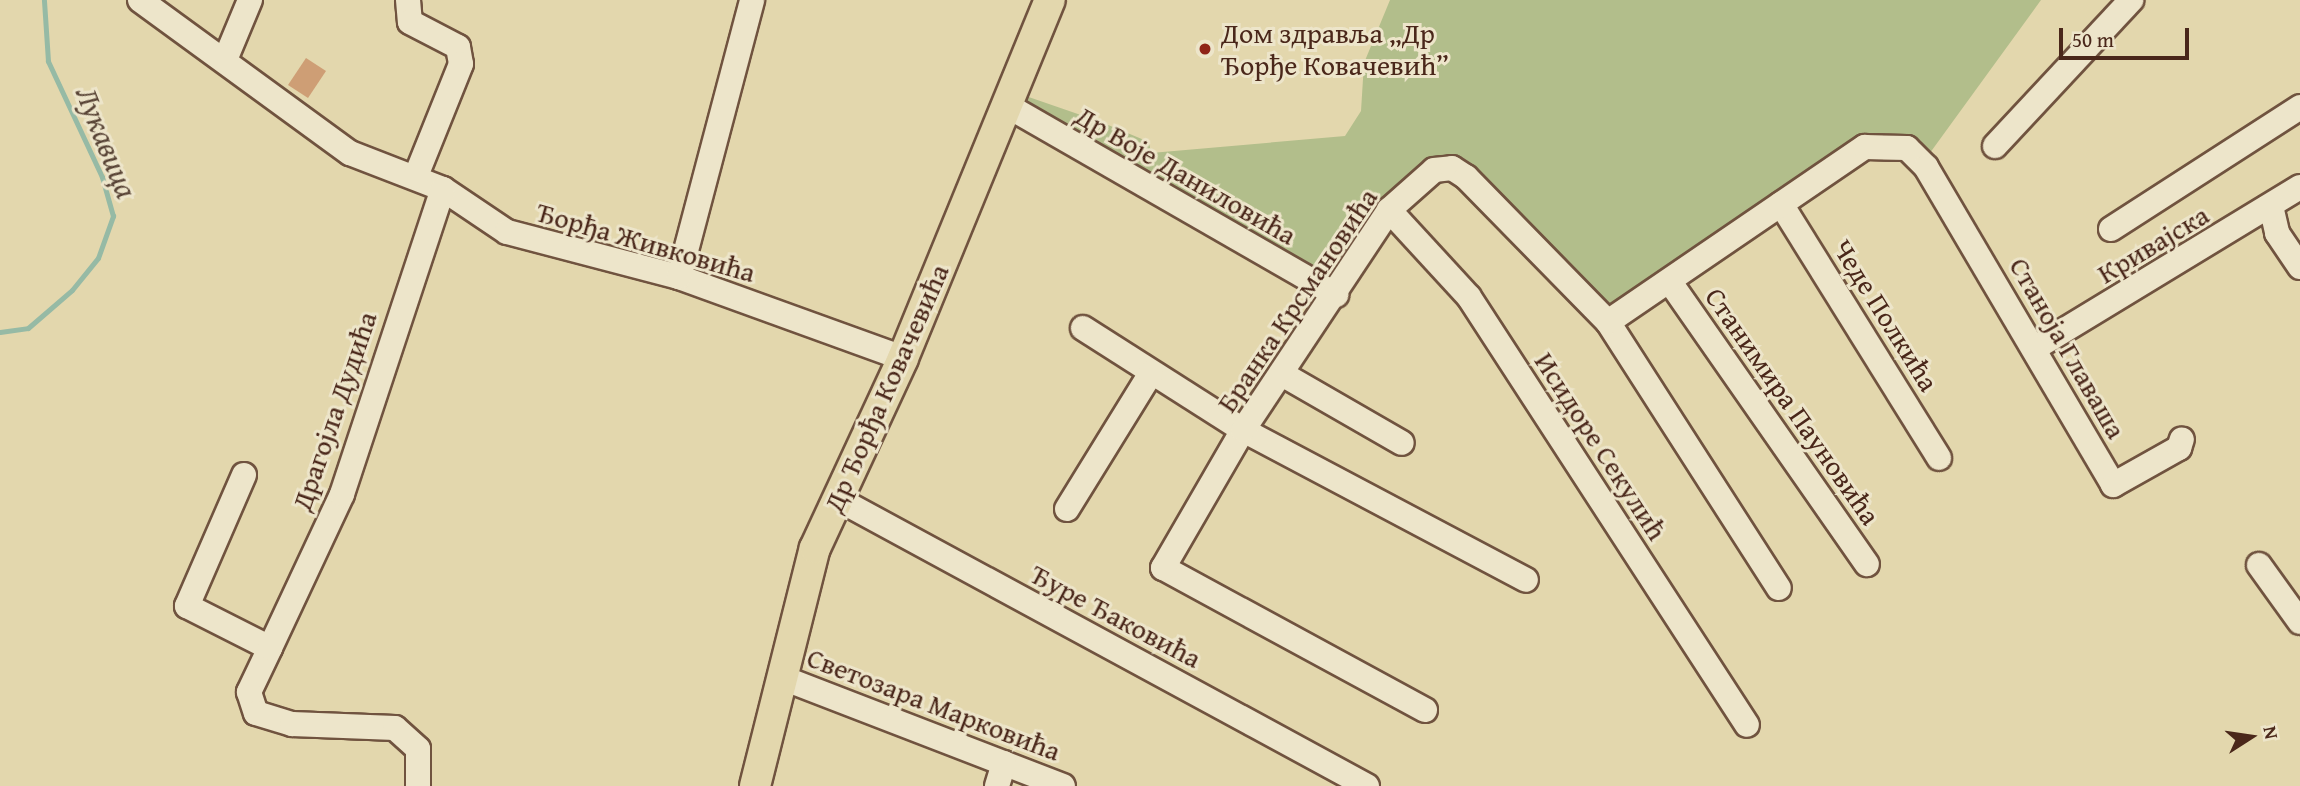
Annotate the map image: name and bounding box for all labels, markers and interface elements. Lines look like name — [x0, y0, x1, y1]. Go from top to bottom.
scale bar — [2062, 14, 2192, 58]
place label: Дом здравља „Др Ђорђе Ковачевић” — [1221, 16, 1449, 82]
text: 50 m — [2072, 24, 2114, 55]
marker: Дом здравља „Др Ђорђе Ковачевић” — [1195, 39, 1215, 59]
water label: Лукавица — [68, 81, 146, 203]
street label: Др Воје Даниловића — [1070, 98, 1302, 252]
street label: Бранка Крсмановића — [1210, 182, 1384, 418]
street label: Ђорђа Живковића — [533, 195, 759, 289]
street label: Кривајска — [2091, 198, 2215, 290]
street label: Чеде Полкића — [1826, 233, 1946, 397]
street label: Станоја Главаша — [2003, 252, 2133, 444]
street label: Др Ђорђа Ковачевића — [816, 259, 956, 517]
street label: Станимира Пауновића — [1698, 281, 1888, 531]
street label: Драгојла Дудића — [284, 307, 384, 515]
street label: Исидоре Секулић — [1528, 346, 1674, 546]
street label: Ђуре Ђаковића — [1025, 557, 1207, 675]
street label: Светозара Марковића — [803, 640, 1065, 768]
north arrow — [2216, 702, 2286, 772]
text: N — [2257, 724, 2287, 742]

